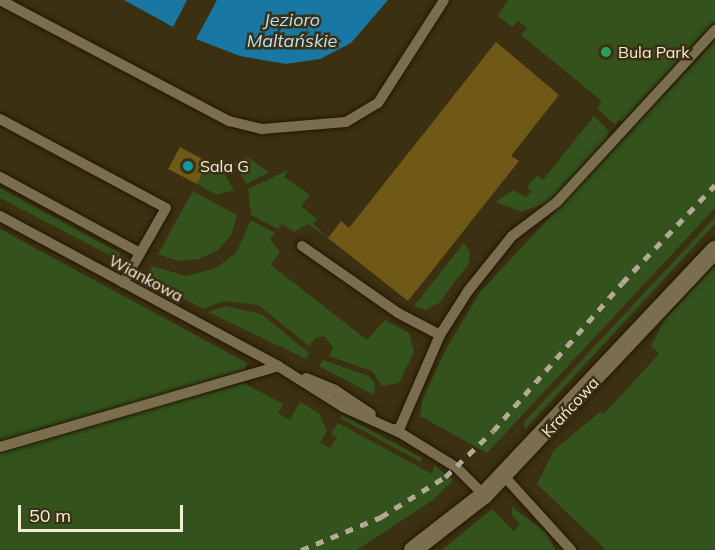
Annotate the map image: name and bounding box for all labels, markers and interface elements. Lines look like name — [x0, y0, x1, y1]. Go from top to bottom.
water label: Jezioro Maltańskie — [247, 10, 337, 52]
place label: Bula Park — [618, 42, 689, 62]
marker: Bula Park — [599, 45, 613, 59]
place label: Sala G — [200, 156, 249, 176]
marker: Sala G — [181, 159, 195, 173]
street label: Wiankowa — [106, 251, 186, 305]
street label: Krańcowa — [537, 373, 603, 441]
scale bar — [21, 493, 186, 531]
text: 50 m — [29, 504, 71, 527]

